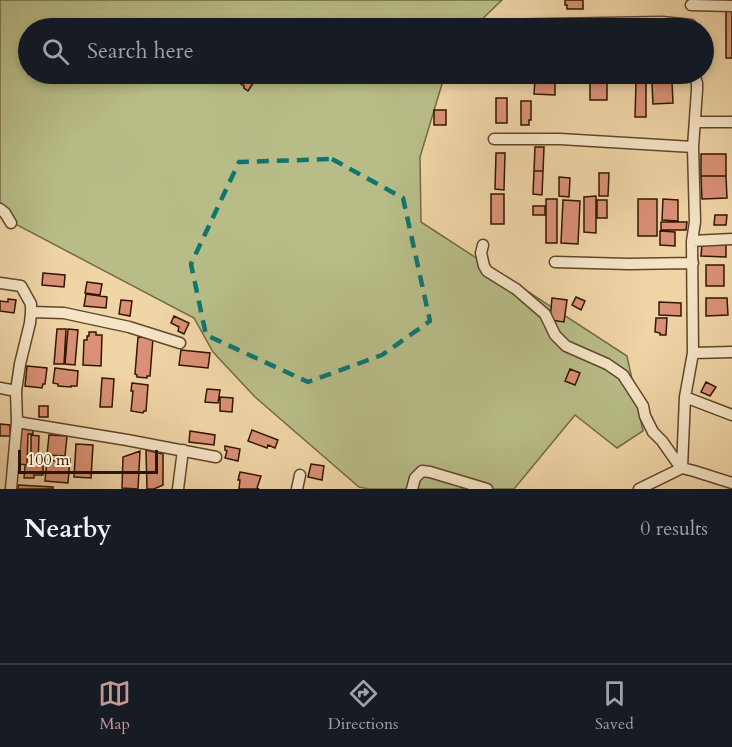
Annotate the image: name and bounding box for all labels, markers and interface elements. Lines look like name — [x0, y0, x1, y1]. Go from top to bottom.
search box — [18, 18, 714, 84]
icon: search — [39, 35, 72, 68]
text: Search here — [87, 36, 194, 66]
scale bar — [18, 447, 158, 474]
text: 100 m — [27, 449, 69, 471]
text: Nearby — [24, 511, 112, 546]
text: 0 results — [640, 515, 708, 542]
tab: Map — [98, 677, 131, 735]
tab: Directions — [328, 677, 398, 735]
tab: Saved — [595, 677, 634, 735]

